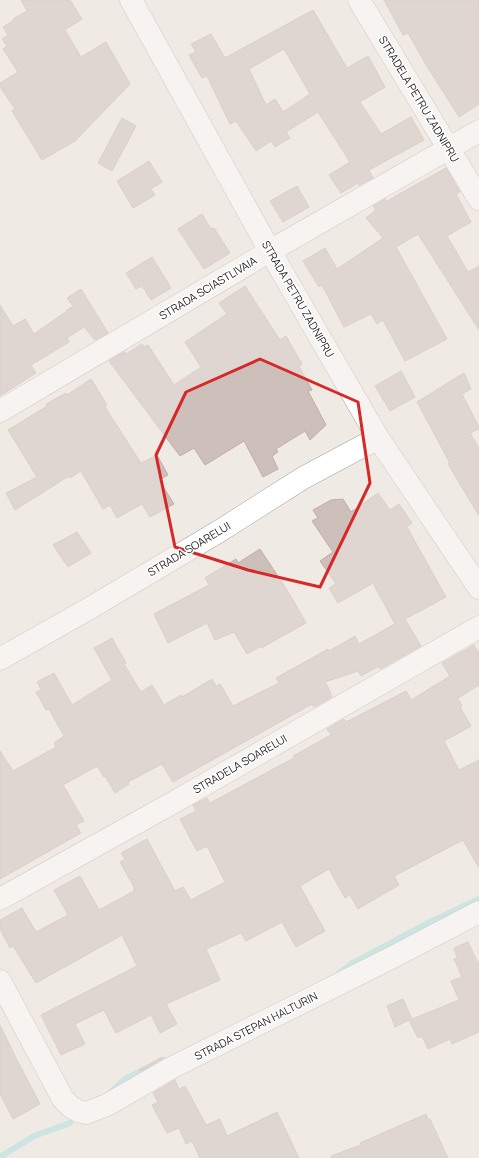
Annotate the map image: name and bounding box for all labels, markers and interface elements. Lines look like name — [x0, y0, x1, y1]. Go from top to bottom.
street label: STRADELA PETRU ZADNIPRU — [376, 33, 463, 165]
street label: STRADA PETRU ZADNIPRU — [259, 238, 338, 360]
street label: STRADA SCIASTLIVAIA — [156, 252, 259, 323]
street label: STRADA SOARELUI — [145, 518, 233, 579]
street label: STRADELA SOARELUI — [190, 730, 290, 797]
street label: STRADA STEPAN HALTURIN — [192, 988, 320, 1063]

